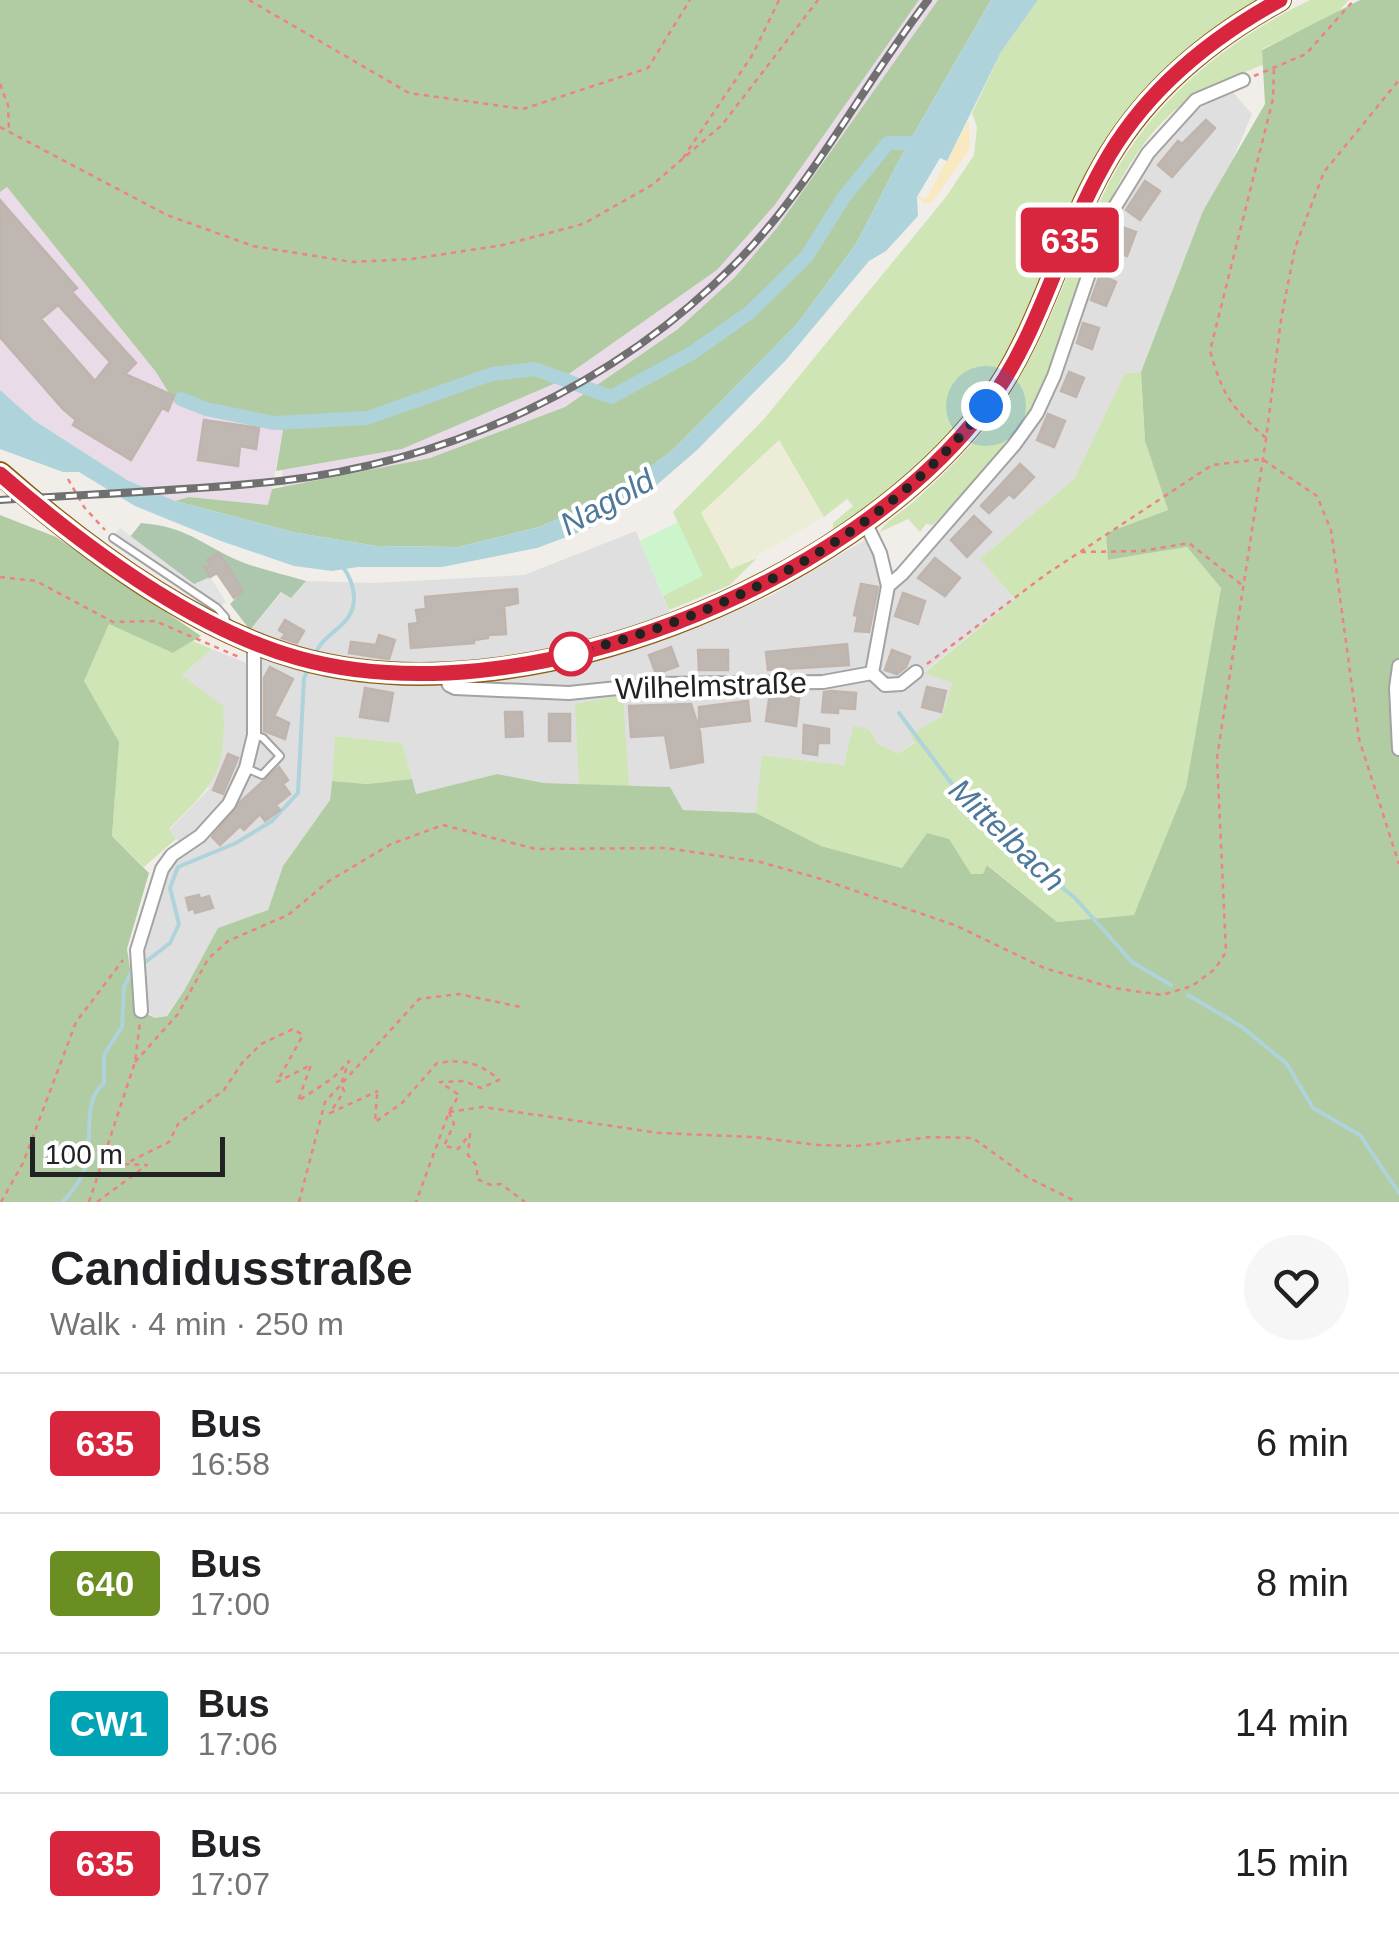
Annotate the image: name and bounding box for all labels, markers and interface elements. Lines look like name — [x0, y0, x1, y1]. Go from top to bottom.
line badge: 635 — [1012, 208, 1128, 272]
text: 635 — [1041, 221, 1099, 260]
your location — [961, 381, 1011, 431]
water label: Nagold — [554, 461, 661, 542]
unlabelled marker — [550, 633, 592, 675]
street label: Wilhelmstraße — [615, 666, 807, 705]
water label: Mittelbach — [942, 771, 1072, 899]
scale bar — [30, 1132, 225, 1176]
text: 100 m — [45, 1139, 123, 1170]
button: heart — [1244, 1235, 1349, 1340]
text: Candidusstraße — [50, 1242, 413, 1295]
text: Walk · 4 min · 250 m — [50, 1306, 344, 1342]
text: Bus — [190, 1403, 262, 1445]
text: 6 min — [1256, 1422, 1349, 1464]
text: 635 — [76, 1424, 134, 1463]
text: 16:58 — [190, 1446, 270, 1482]
text: Bus — [190, 1543, 262, 1585]
text: 8 min — [1256, 1562, 1349, 1604]
text: 640 — [76, 1564, 134, 1603]
text: 17:00 — [190, 1586, 270, 1622]
text: Bus — [198, 1683, 270, 1725]
text: 14 min — [1235, 1702, 1349, 1744]
text: CW1 — [70, 1704, 148, 1743]
text: 17:06 — [198, 1726, 278, 1762]
text: Bus — [190, 1823, 262, 1865]
text: 15 min — [1235, 1842, 1349, 1884]
text: 635 — [76, 1844, 134, 1883]
text: 17:07 — [190, 1866, 270, 1902]

